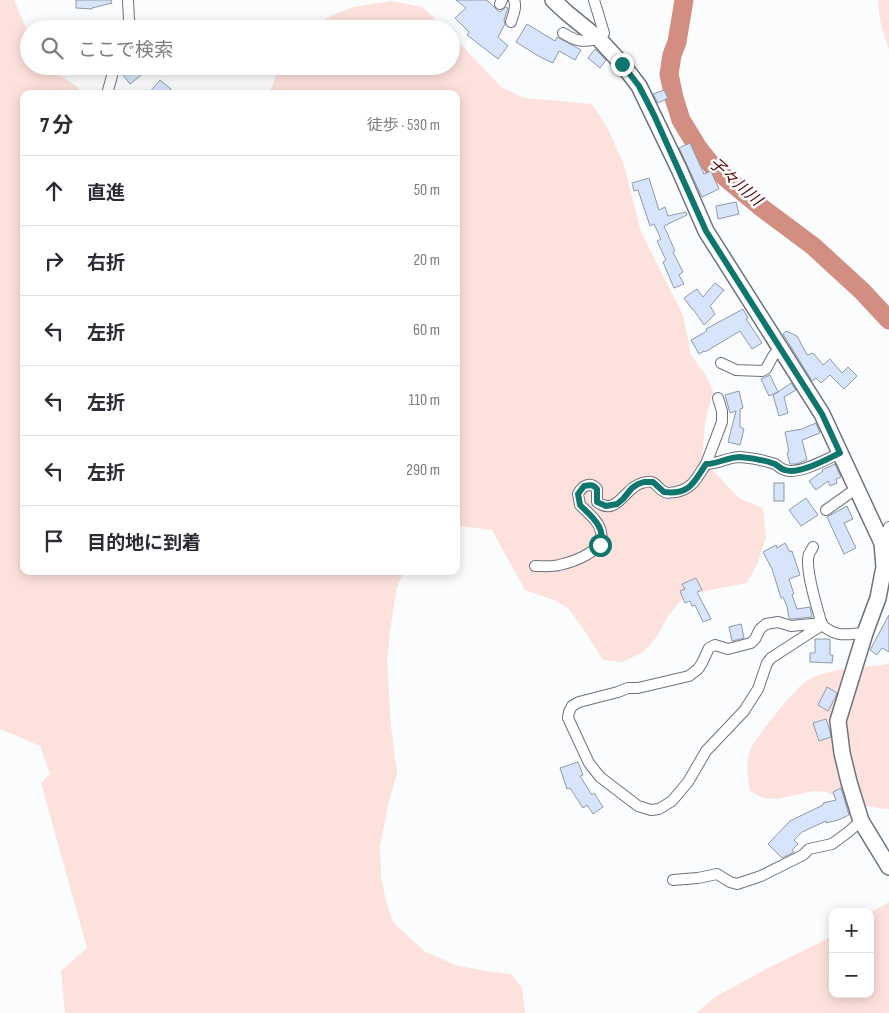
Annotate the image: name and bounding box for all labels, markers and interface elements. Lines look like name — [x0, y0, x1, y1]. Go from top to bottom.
search box — [20, 20, 460, 75]
icon: search — [38, 34, 66, 62]
text: ここで検索 — [78, 39, 173, 62]
route end — [611, 53, 634, 76]
text: 7 分 — [40, 113, 73, 138]
text: 徒歩 · 530 m — [367, 116, 440, 135]
water label: 子々川川 — [705, 154, 767, 211]
icon: ahead — [40, 177, 68, 205]
text: 50 m — [414, 181, 440, 200]
text: 直進 — [87, 182, 125, 205]
icon: right — [40, 247, 68, 275]
text: 20 m — [413, 251, 440, 270]
text: 右折 — [87, 252, 125, 275]
icon: left — [40, 317, 68, 345]
text: 60 m — [413, 321, 440, 340]
text: 左折 — [87, 322, 125, 345]
icon: left — [40, 387, 68, 415]
text: 110 m — [409, 391, 440, 410]
text: 左折 — [87, 392, 125, 415]
icon: left — [40, 457, 68, 485]
text: 290 m — [406, 461, 440, 480]
text: 左折 — [87, 462, 125, 485]
icon: arrive — [40, 527, 68, 555]
text: 目的地に到着 — [87, 532, 201, 555]
route start — [589, 534, 612, 557]
map controls — [829, 908, 874, 998]
button: + — [829, 908, 874, 953]
button: − — [829, 953, 874, 998]

